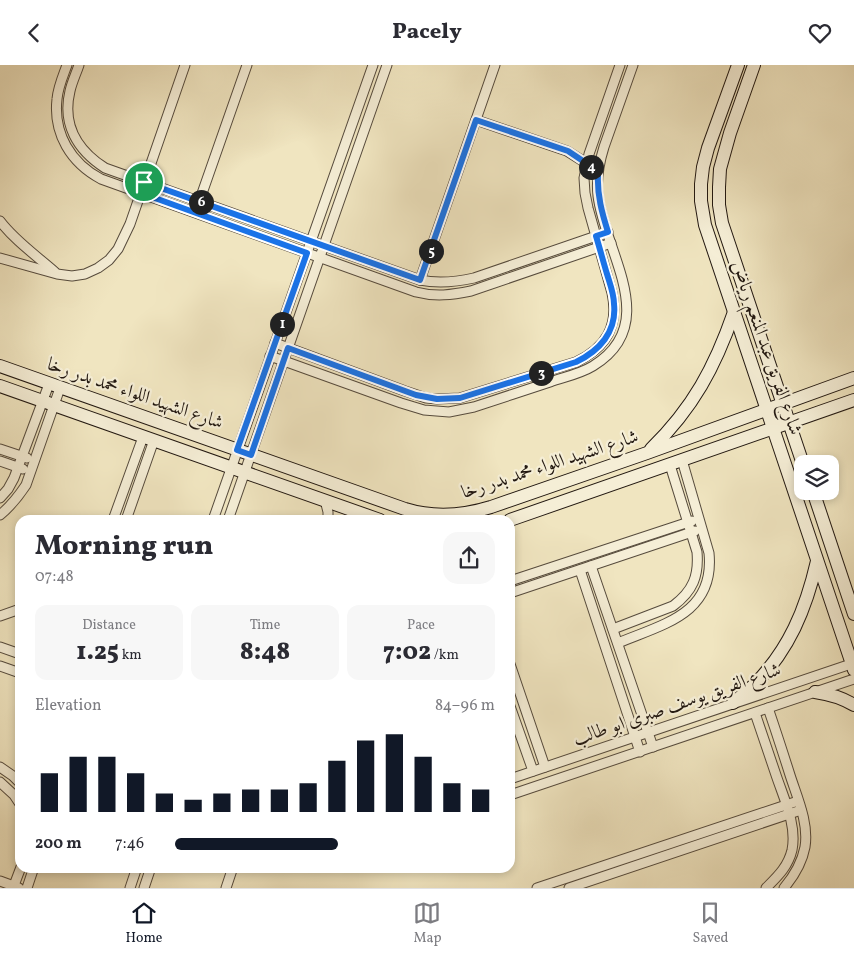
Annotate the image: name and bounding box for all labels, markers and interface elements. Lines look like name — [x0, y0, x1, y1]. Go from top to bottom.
text: Pacely — [392, 17, 462, 48]
icon: back — [20, 19, 48, 47]
icon: heart — [806, 19, 834, 47]
pin: 4 — [578, 155, 604, 179]
text: 4 — [587, 158, 596, 177]
pin — [123, 161, 165, 203]
icon: arrive — [130, 168, 158, 196]
pin: 6 — [188, 189, 214, 215]
text: 6 — [198, 193, 205, 212]
pin: 5 — [418, 239, 444, 263]
text: 5 — [428, 242, 435, 261]
street label: شارع الفريق عبد المنعم رياض — [720, 257, 808, 440]
pin: 1 — [270, 311, 294, 337]
text: 1 — [280, 315, 285, 334]
street label: شارع الشهيد اللواء محمد بدر رخا — [43, 352, 227, 437]
pin: 3 — [528, 361, 554, 385]
text: 3 — [538, 364, 545, 383]
street label: شارع الشهيد اللواء محمد بدر رخا — [458, 424, 642, 507]
map controls — [794, 455, 839, 500]
button: layers — [794, 455, 839, 500]
text: Morning run — [35, 527, 213, 566]
button: share — [443, 532, 495, 584]
text: 07:48 — [35, 566, 74, 588]
text: Distance — [82, 616, 136, 635]
text: Time — [250, 616, 280, 635]
text: Pace — [407, 616, 435, 635]
text: 1.25 — [76, 635, 119, 670]
text: 8:48 — [240, 635, 290, 670]
text: 7:02 — [383, 635, 431, 670]
text: km — [119, 646, 142, 665]
text: /km — [431, 646, 459, 665]
street label: شارع الفريق يوسف صبرى ابو طالب — [570, 657, 785, 754]
text: Elevation — [35, 695, 102, 717]
text: 84–96 m — [435, 695, 495, 717]
text: 200 m — [35, 833, 82, 855]
text: 7:46 — [115, 833, 144, 855]
tab: Home — [125, 899, 163, 948]
tab: Map — [413, 899, 441, 948]
tab: Saved — [692, 899, 729, 948]

